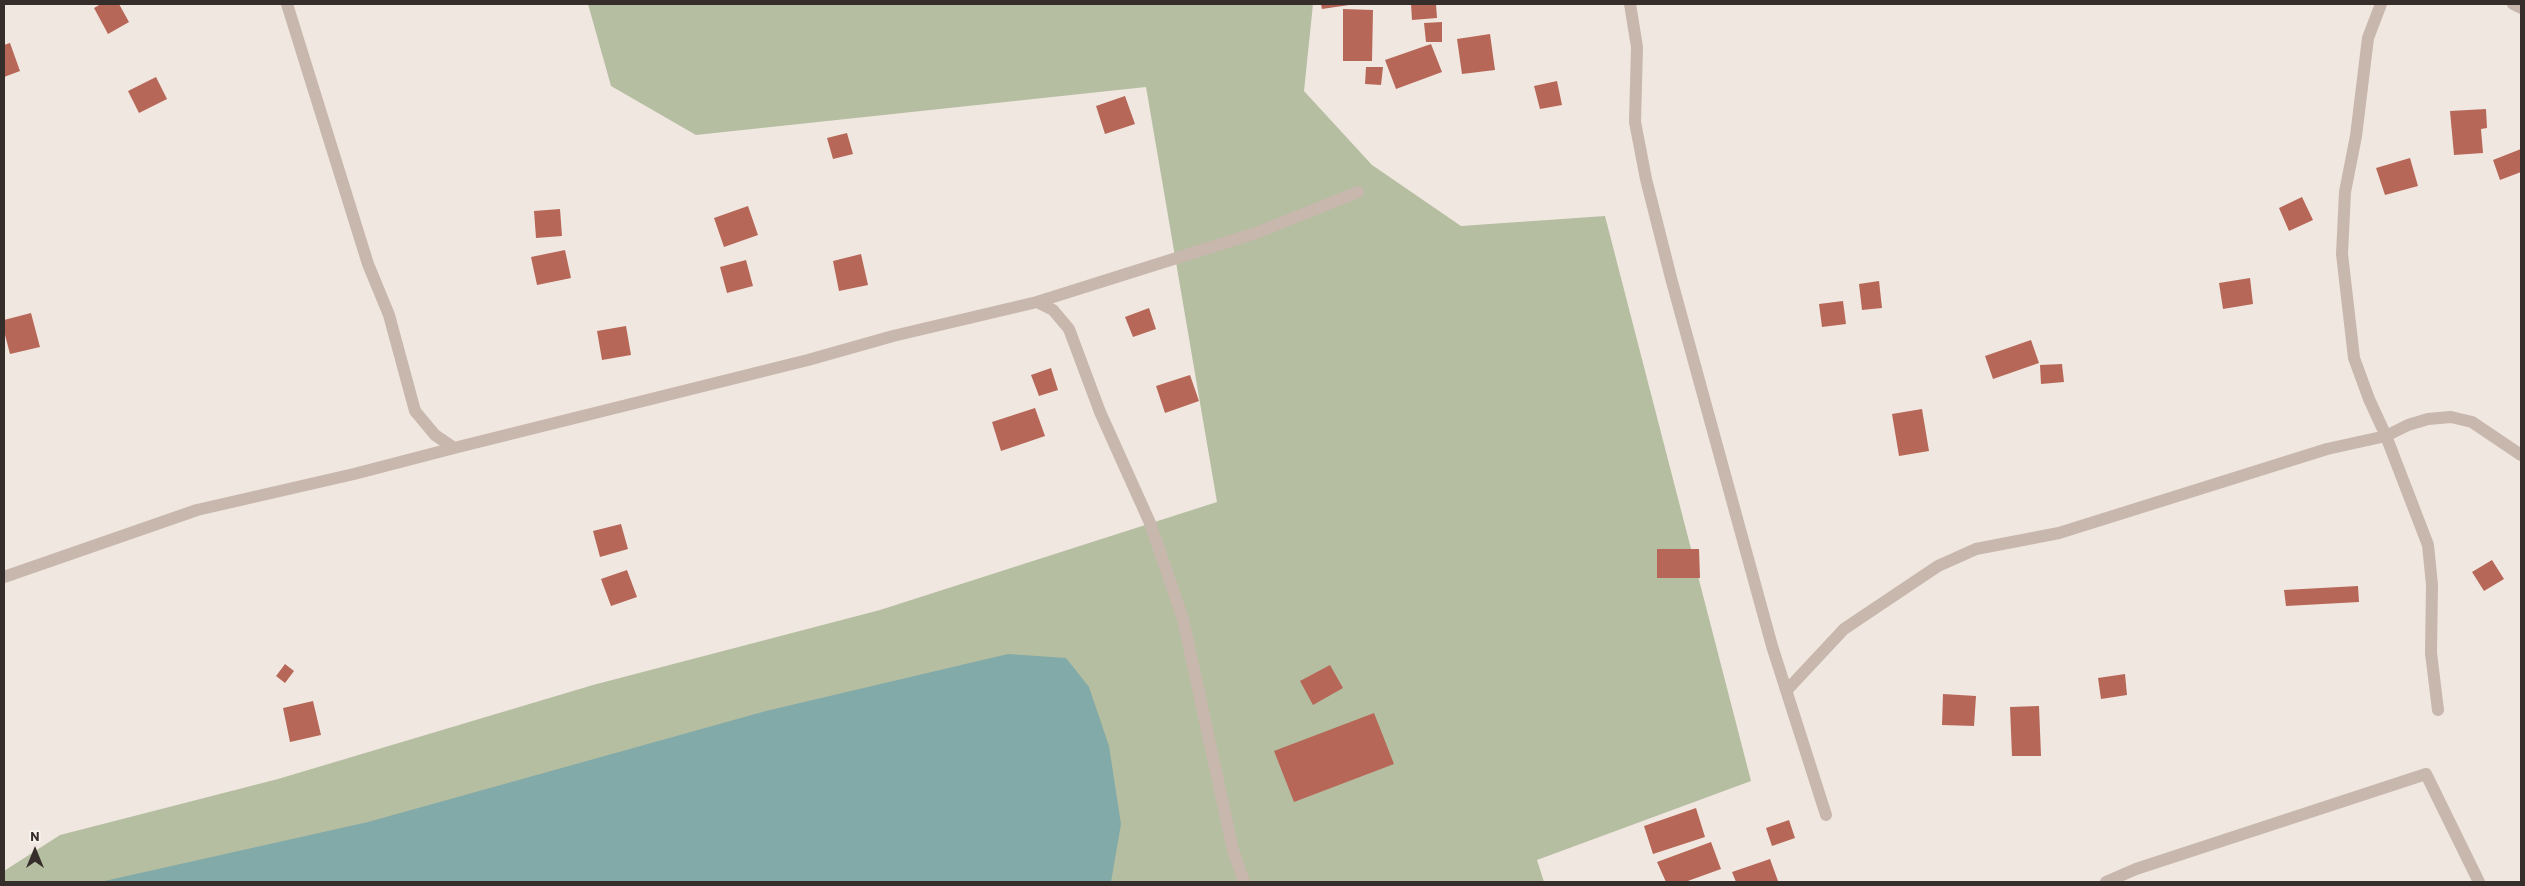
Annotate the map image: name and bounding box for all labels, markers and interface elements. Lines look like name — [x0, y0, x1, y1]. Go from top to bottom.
north arrow — [10, 826, 60, 876]
text: N — [30, 827, 40, 844]

